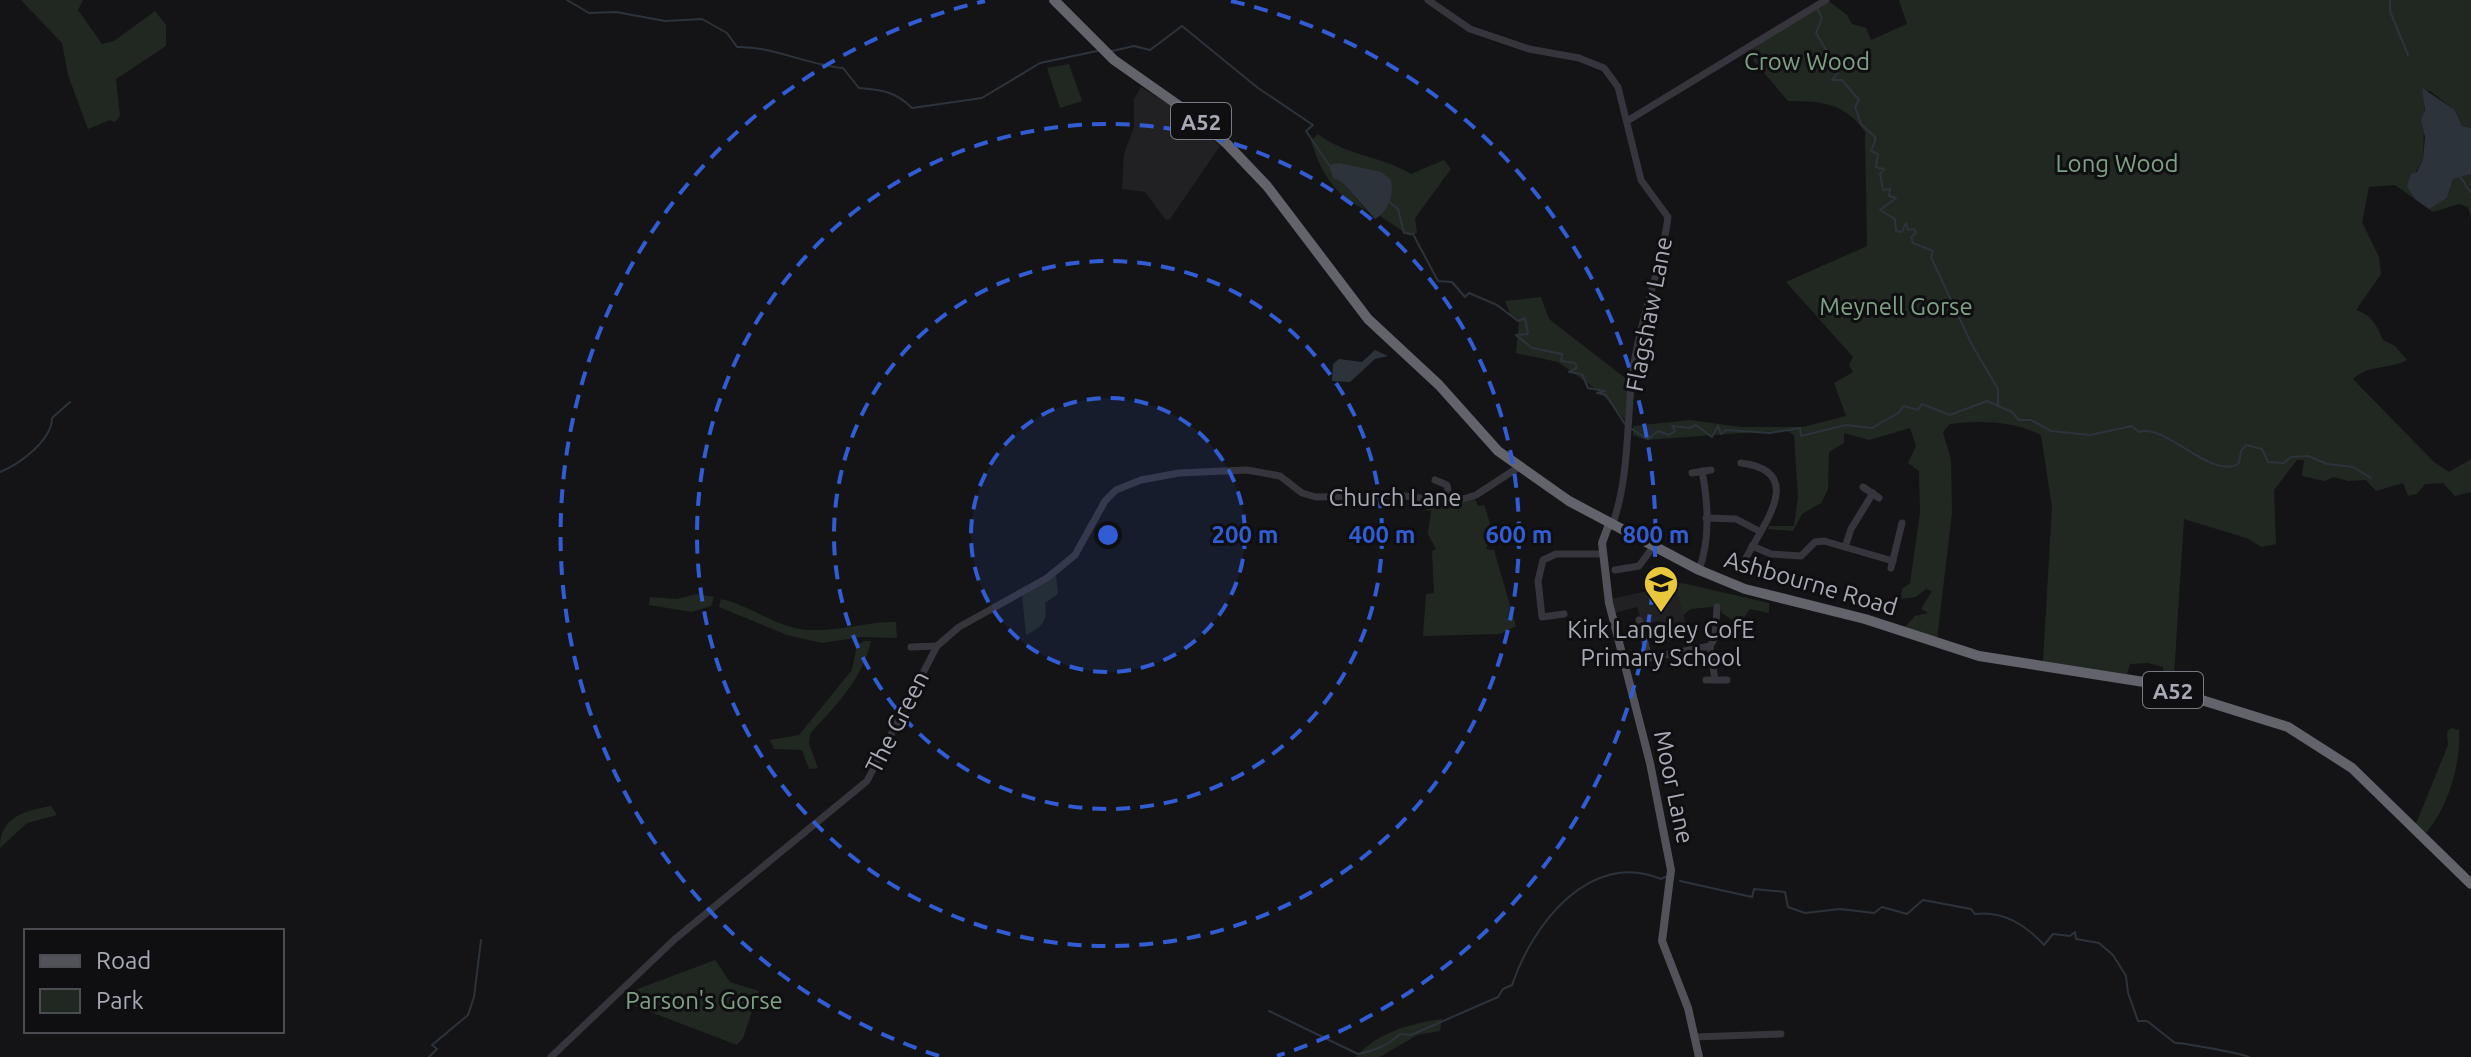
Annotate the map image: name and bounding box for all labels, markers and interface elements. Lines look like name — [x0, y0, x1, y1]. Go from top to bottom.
park label: Crow Wood — [1744, 48, 1870, 75]
road number: A52 — [1171, 103, 1231, 139]
park label: Long Wood — [2055, 150, 2179, 177]
street label: Flagshaw Lane — [1621, 234, 1677, 394]
park label: Meynell Gorse — [1819, 293, 1973, 320]
street label: Church Lane — [1328, 484, 1462, 511]
centre of rings — [1094, 521, 1122, 549]
text: 200 m — [1212, 521, 1278, 548]
text: 400 m — [1349, 521, 1415, 548]
text: 600 m — [1486, 521, 1552, 548]
text: 800 m — [1623, 521, 1689, 548]
street label: Ashbourne Road — [1721, 545, 1901, 621]
school or university icon: Kirk Langley CofE Primary School — [1642, 564, 1680, 614]
place label: Kirk Langley CofE Primary School — [1567, 616, 1755, 671]
street label: The Green — [860, 666, 934, 778]
road number: A52 — [2143, 672, 2203, 708]
street label: Moor Lane — [1649, 728, 1699, 846]
legend — [24, 929, 284, 1033]
text: Road — [96, 947, 151, 974]
text: Park — [96, 987, 144, 1014]
park label: Parson's Gorse — [625, 987, 783, 1014]

